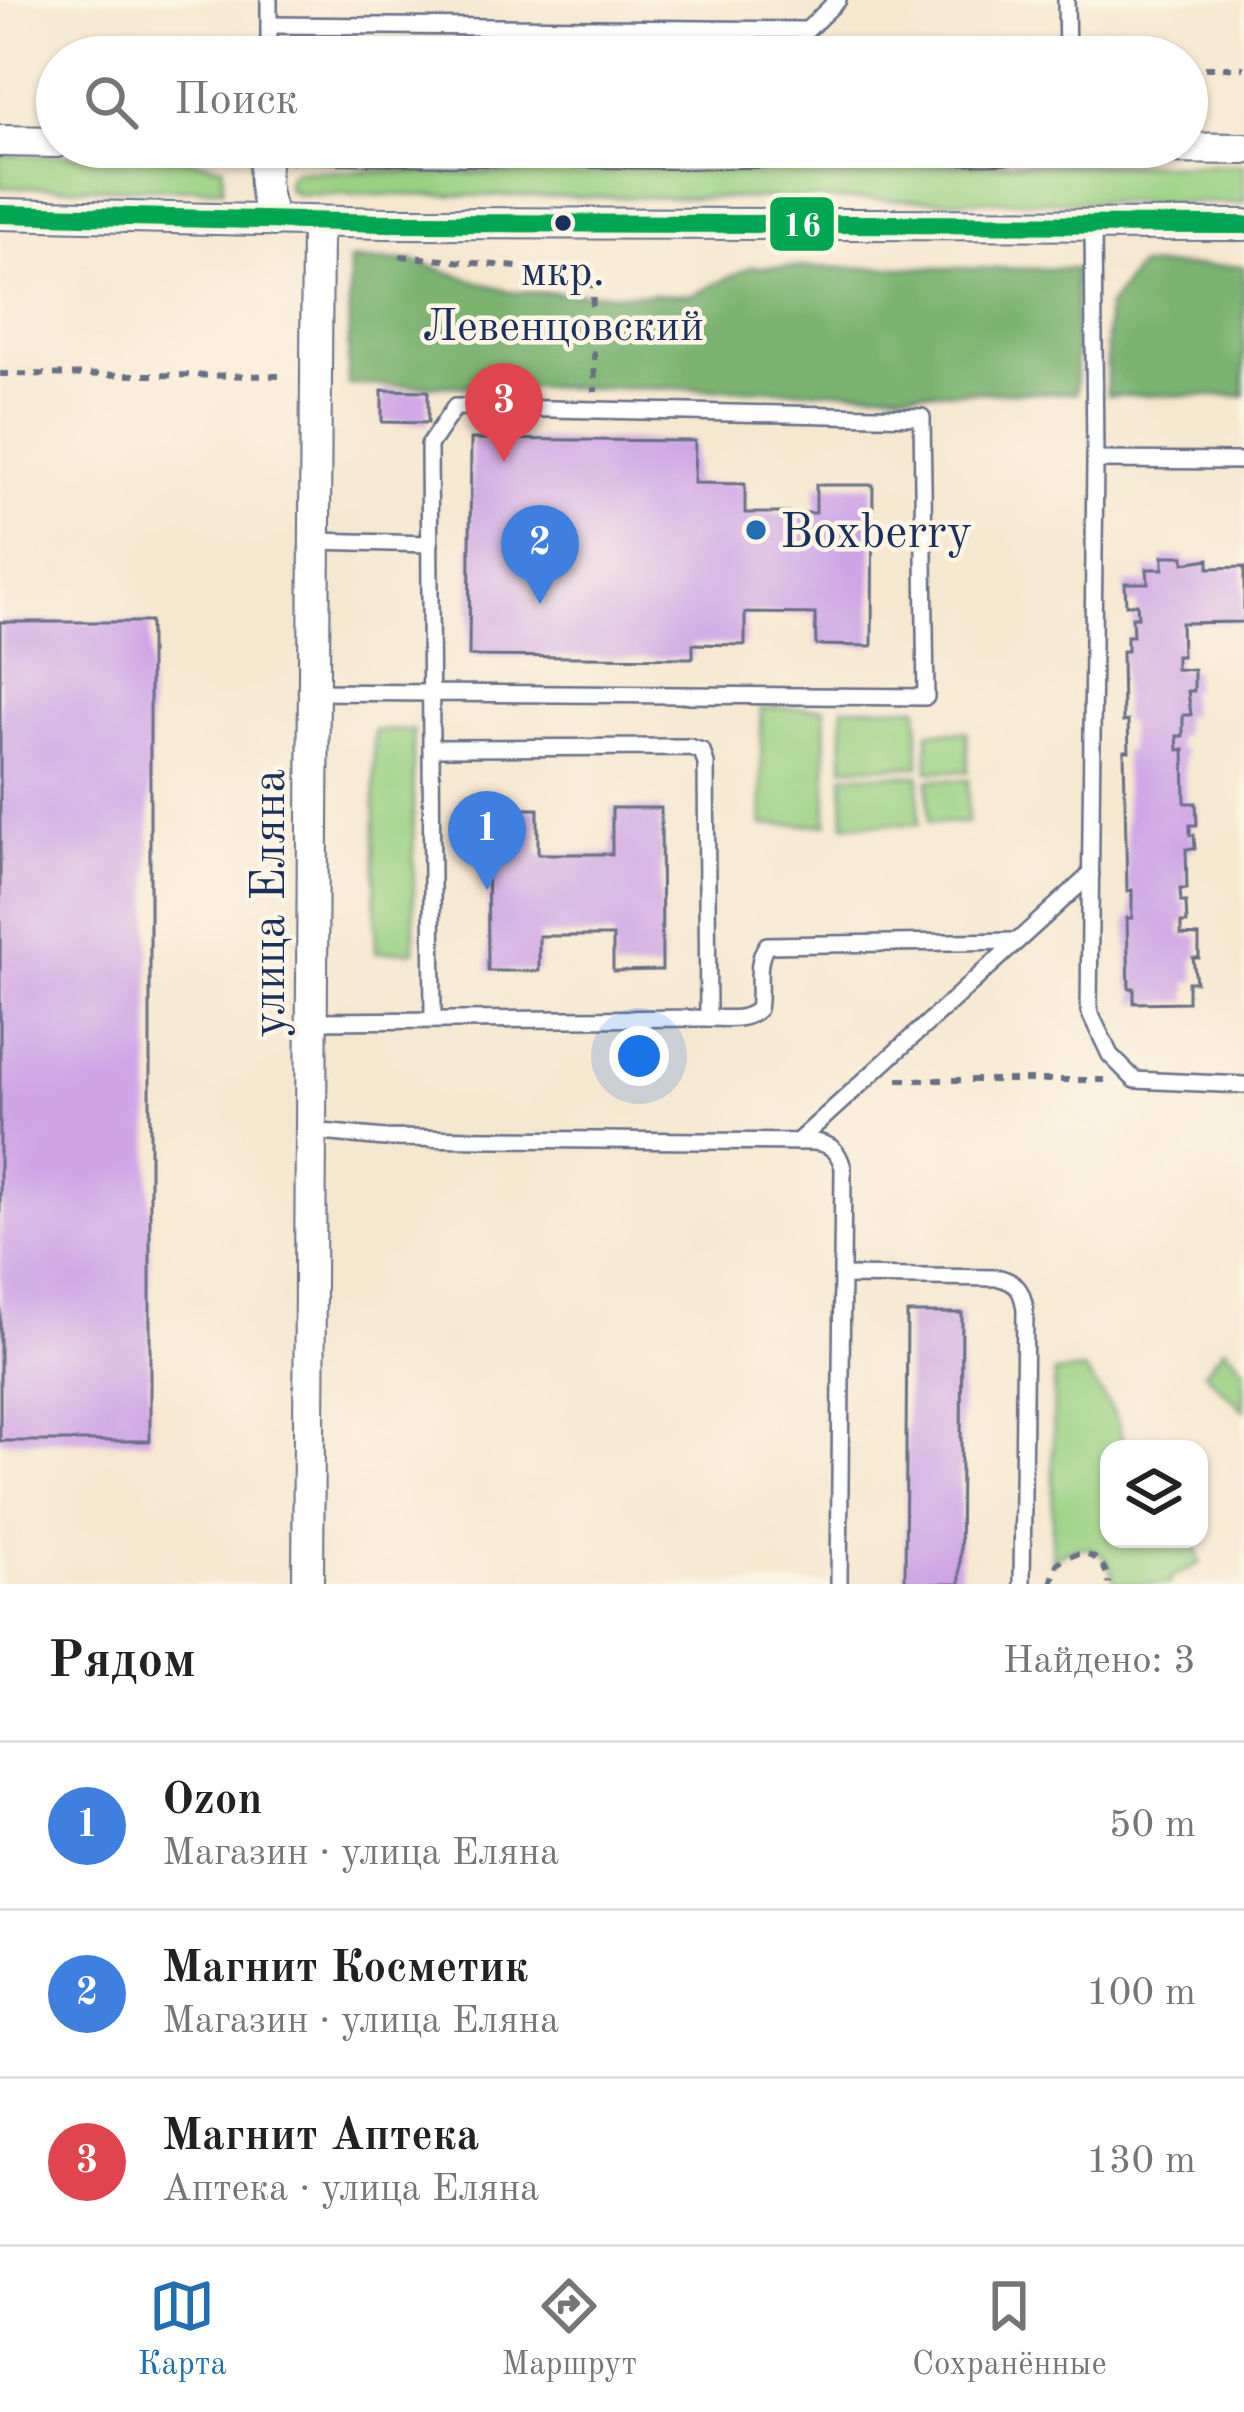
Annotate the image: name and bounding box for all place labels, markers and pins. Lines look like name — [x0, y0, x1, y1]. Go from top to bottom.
marker: мкр. Левенцовский — [552, 212, 574, 234]
place label: мкр. Левенцовский — [422, 251, 704, 351]
pin: 3 — [465, 363, 543, 462]
pin: 2 — [501, 505, 579, 604]
place label: Boxberry — [780, 510, 972, 558]
marker: Boxberry — [743, 517, 769, 543]
pin: 1 — [448, 791, 526, 890]

